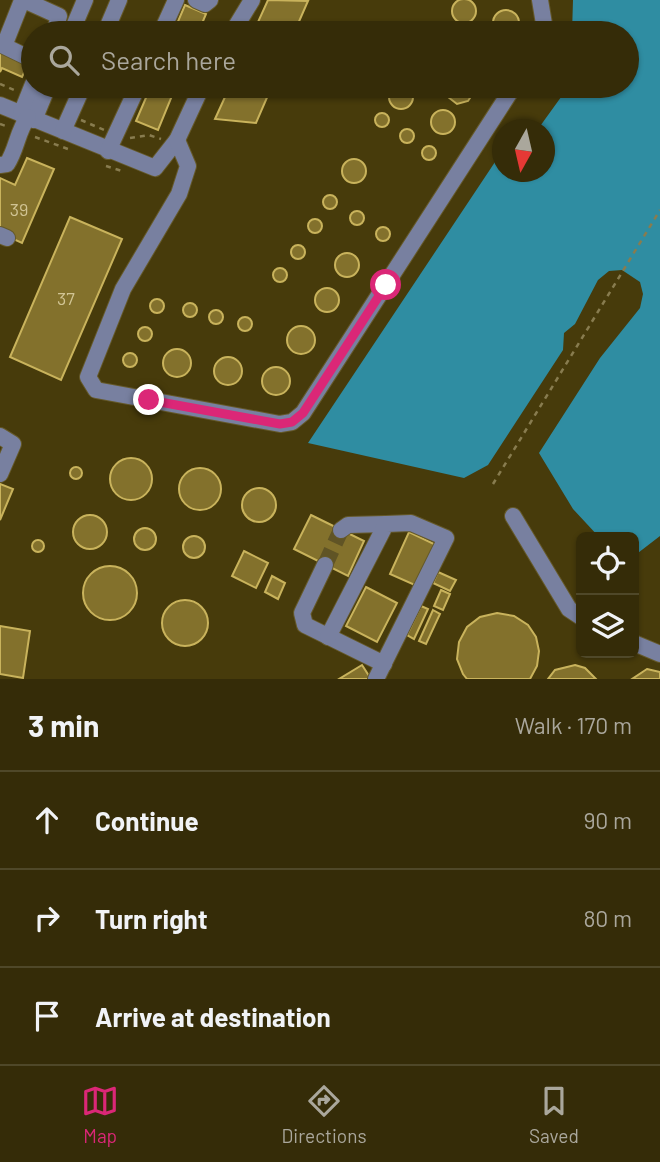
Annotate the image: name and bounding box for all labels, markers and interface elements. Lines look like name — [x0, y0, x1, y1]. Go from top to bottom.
search box — [21, 21, 639, 98]
icon: search — [45, 41, 83, 79]
text: Search here — [101, 44, 236, 75]
north arrow — [492, 119, 555, 182]
house number: 39 — [10, 198, 28, 220]
route start — [370, 269, 401, 300]
house number: 37 — [57, 287, 75, 309]
route end — [133, 384, 164, 415]
map controls — [576, 532, 639, 658]
button: locate — [576, 532, 639, 595]
button: layers — [576, 595, 639, 658]
text: 3 min — [28, 707, 99, 743]
text: Walk · 170 m — [515, 711, 632, 739]
icon: ahead — [28, 801, 66, 839]
text: Continue — [95, 805, 199, 836]
text: 90 m — [583, 806, 632, 834]
icon: right — [28, 899, 66, 937]
text: Turn right — [95, 903, 208, 934]
text: 80 m — [583, 904, 632, 932]
icon: arrive — [28, 997, 66, 1035]
text: Arrive at destination — [95, 1001, 331, 1032]
tab: Map — [81, 1082, 119, 1147]
tab: Directions — [282, 1082, 367, 1147]
tab: Saved — [529, 1082, 579, 1147]

